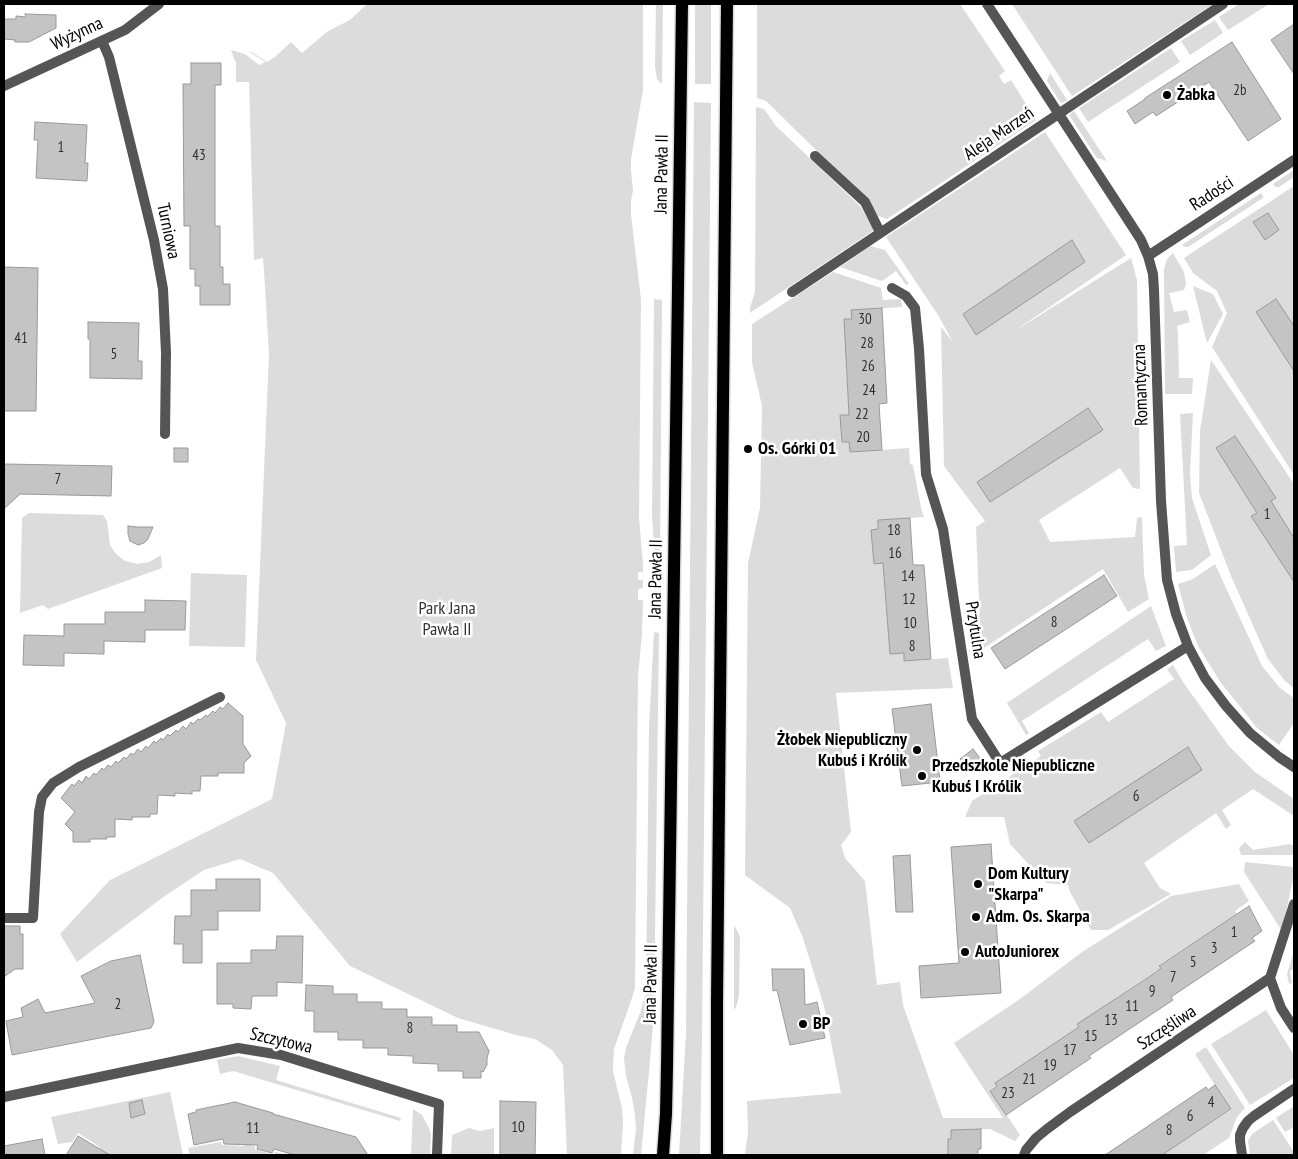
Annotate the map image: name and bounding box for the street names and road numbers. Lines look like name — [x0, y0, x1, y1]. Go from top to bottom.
street label: Wyżynna — [48, 13, 106, 55]
street label: Aleja Marzeń — [960, 103, 1038, 165]
street label: Jana Pawła II — [651, 134, 673, 214]
street label: Radości — [1186, 172, 1238, 216]
street label: Turniowa — [152, 201, 184, 261]
street label: Romantyczna — [1129, 344, 1153, 426]
street label: Jana Pawła II — [645, 539, 667, 619]
street label: Przytulna — [960, 600, 990, 660]
street label: Jana Pawła II — [640, 944, 662, 1024]
street label: Szczęśliwa — [1134, 1001, 1200, 1055]
street label: Szczytowa — [248, 1023, 314, 1059]

